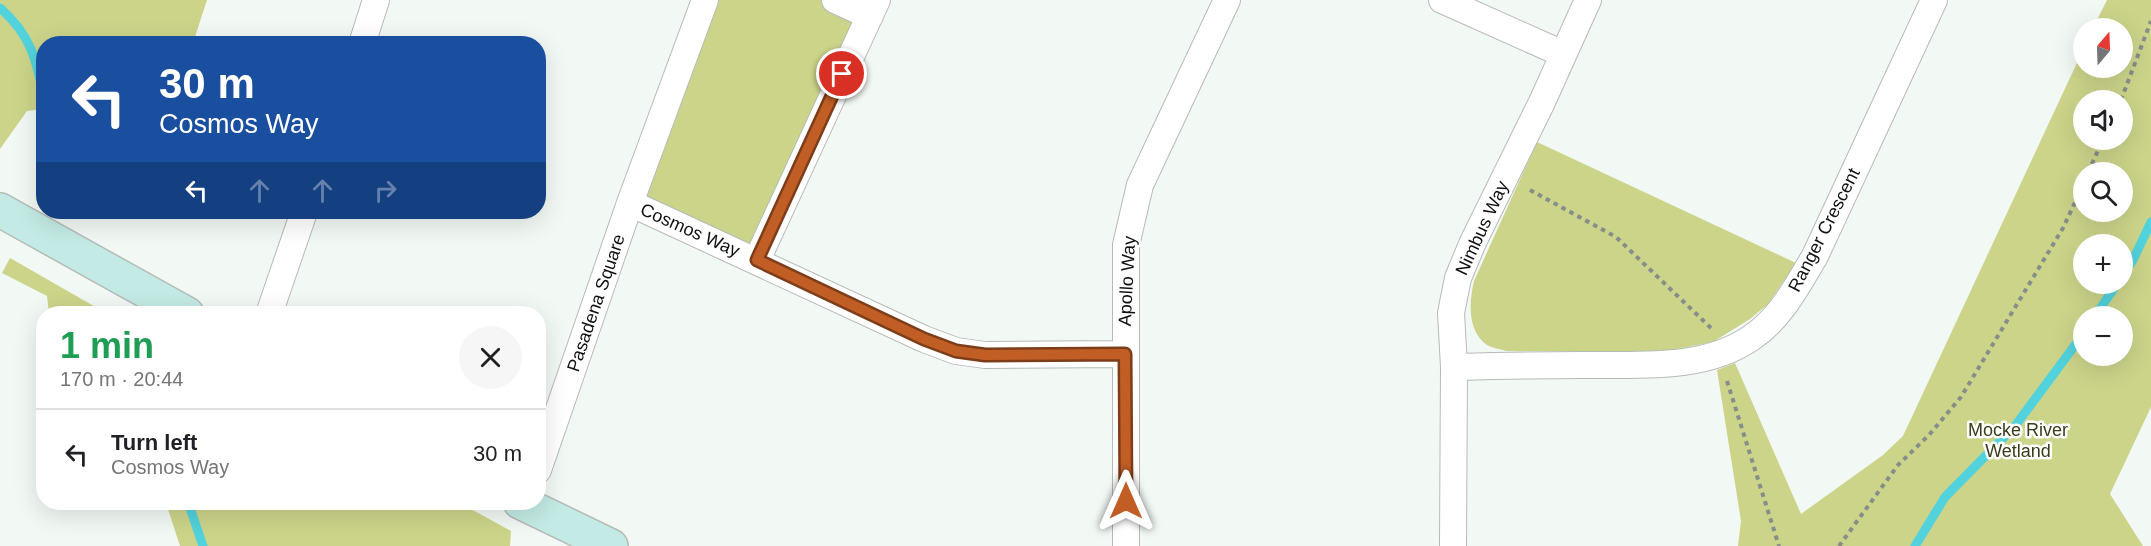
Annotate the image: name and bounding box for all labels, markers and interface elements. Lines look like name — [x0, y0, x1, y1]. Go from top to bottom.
north arrow — [2073, 18, 2133, 78]
map controls — [2073, 18, 2133, 366]
pin — [816, 48, 867, 99]
icon: arrive — [825, 57, 858, 90]
icon: left — [60, 60, 138, 138]
text: 30 m — [159, 60, 255, 107]
button: sound — [2073, 90, 2133, 150]
text: Cosmos Way — [159, 109, 319, 139]
button: search — [2073, 162, 2133, 222]
street label: Ranger Crescent — [1784, 165, 1864, 295]
icon: left — [180, 174, 213, 207]
icon: ahead — [243, 174, 276, 207]
icon: ahead — [306, 174, 339, 207]
icon: right — [369, 174, 402, 207]
street label: Nimbus Way — [1452, 178, 1512, 278]
street label: Cosmos Way — [637, 199, 743, 261]
street label: Pasadena Square — [563, 232, 629, 374]
button: + — [2073, 234, 2133, 294]
street label: Apollo Way — [1115, 235, 1139, 327]
button: − — [2073, 306, 2133, 366]
text: 1 min — [60, 325, 154, 366]
button: close — [459, 326, 522, 389]
text: 170 m · 20:44 — [60, 368, 183, 390]
park label: Mocke River Wetland — [1968, 420, 2068, 461]
text: Turn left — [111, 430, 197, 455]
icon: left — [60, 438, 93, 471]
text: 30 m — [473, 441, 522, 466]
text: Cosmos Way — [111, 456, 229, 478]
position arrow — [1094, 469, 1158, 533]

